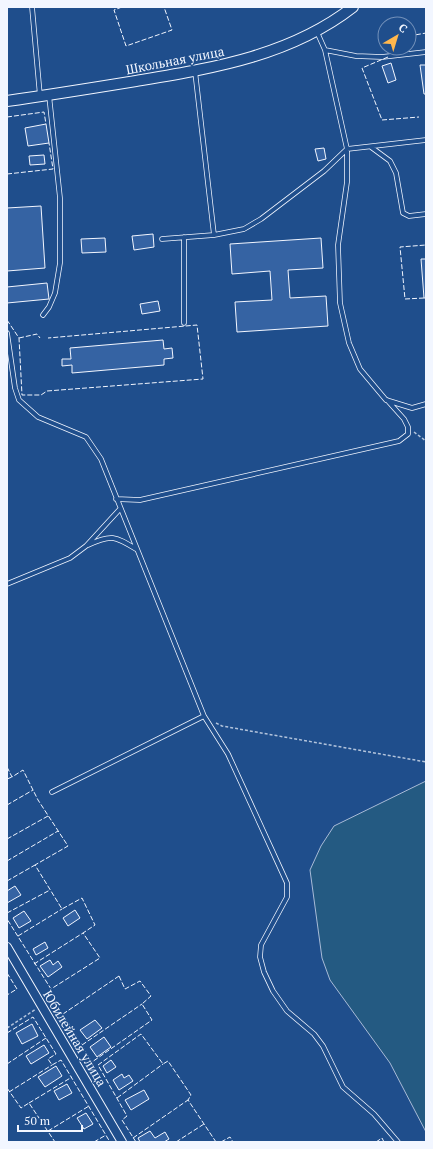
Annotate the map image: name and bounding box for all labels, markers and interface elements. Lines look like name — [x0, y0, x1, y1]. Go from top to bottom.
north arrow — [377, 16, 417, 56]
text: С — [396, 20, 410, 36]
street label: Школьная улица — [124, 42, 226, 78]
street label: Юбилейная улица — [39, 986, 111, 1090]
scale bar — [18, 1107, 82, 1133]
text: 50 m — [24, 1113, 51, 1128]

